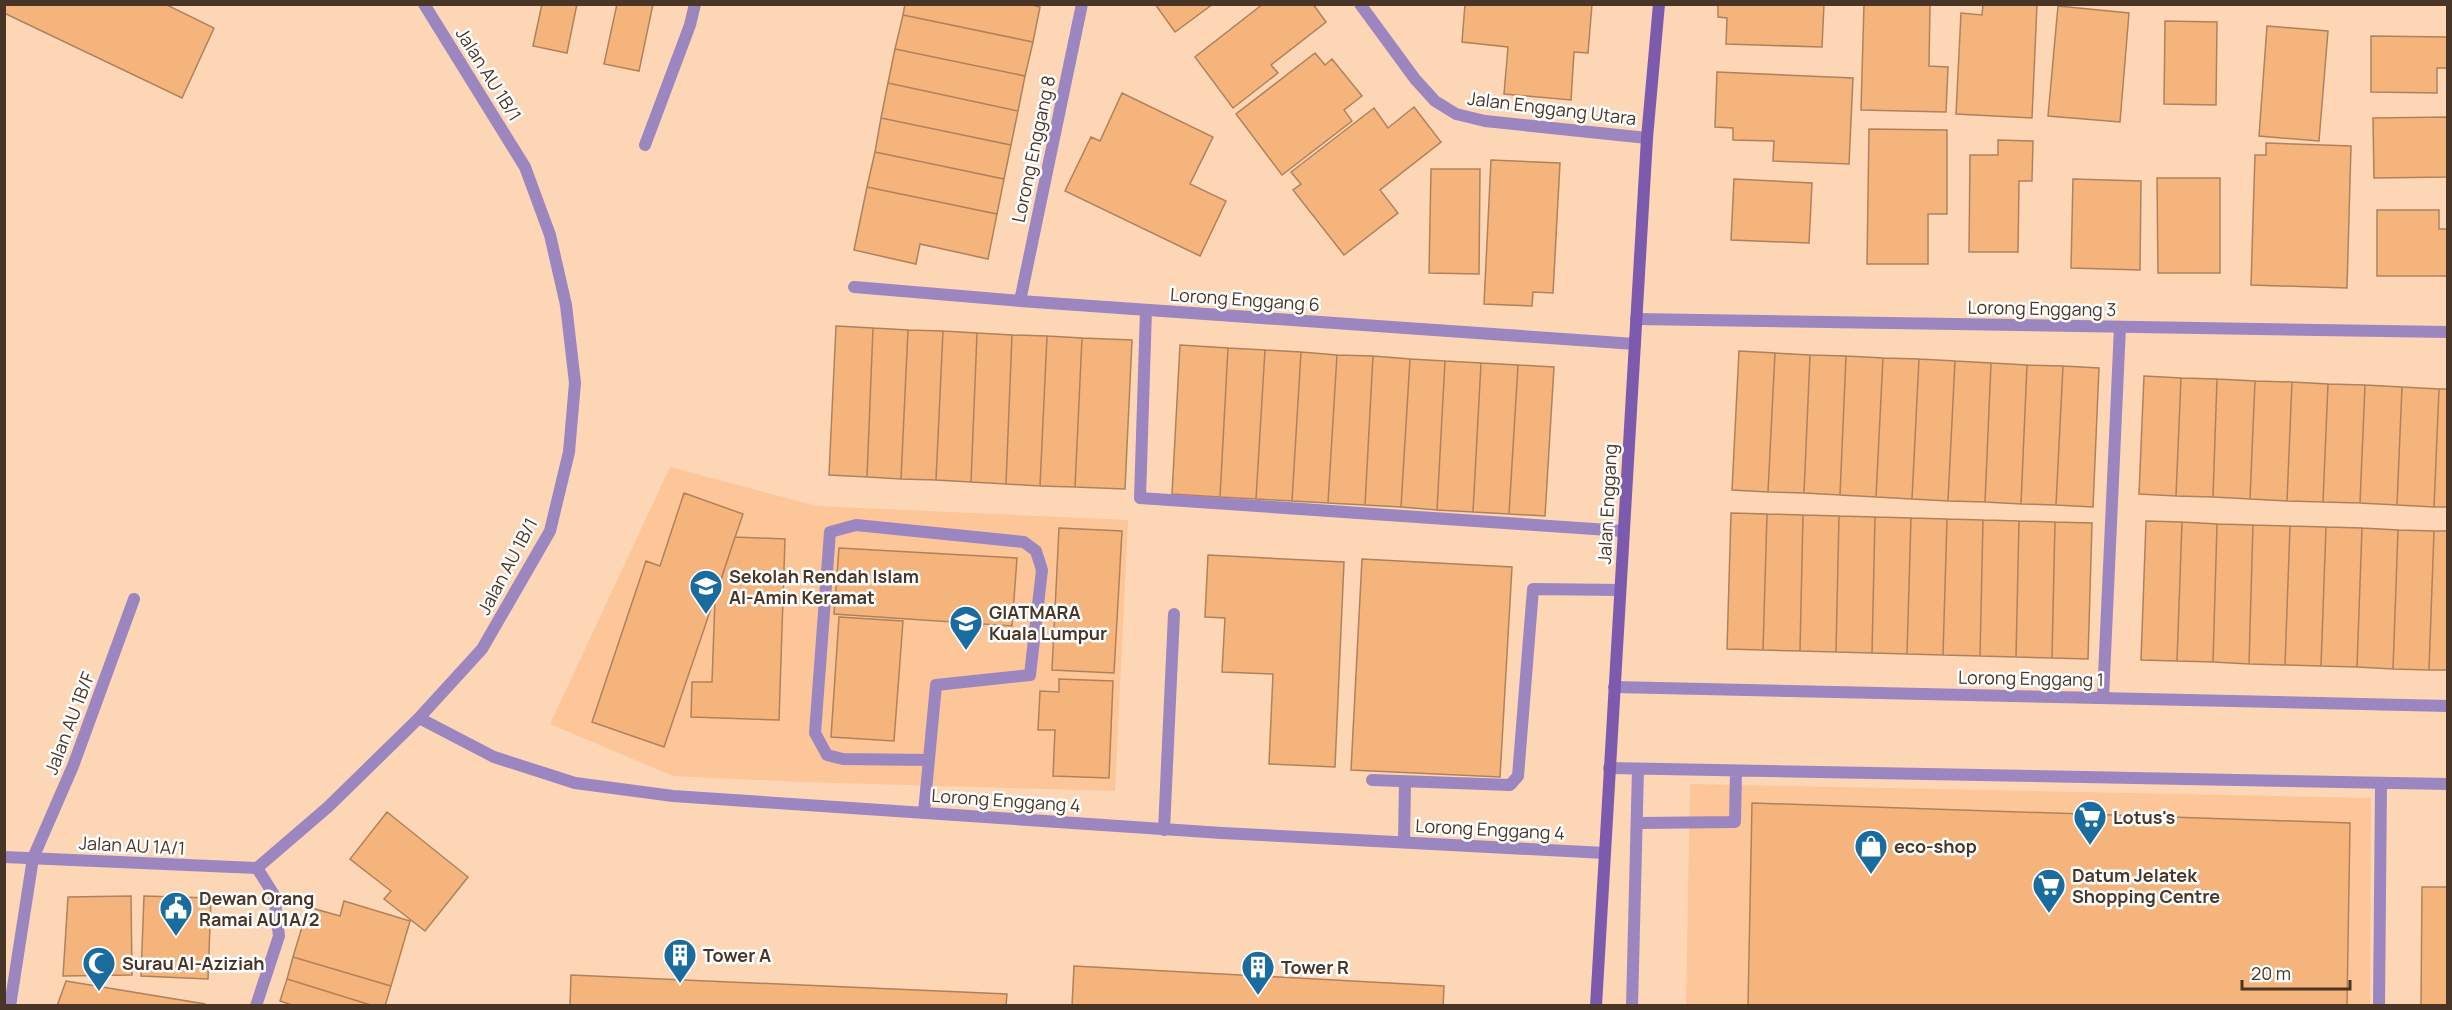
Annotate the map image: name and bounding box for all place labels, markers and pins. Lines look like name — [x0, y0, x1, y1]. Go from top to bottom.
place label: Sekolah Rendah Islam Al-Amin Keramat — [729, 564, 919, 609]
school or university icon: Sekolah Rendah Islam Al-Amin Keramat — [688, 568, 724, 615]
place label: GIATMARA Kuala Lumpur — [989, 600, 1107, 645]
school or university icon: GIATMARA Kuala Lumpur — [948, 604, 984, 651]
supermarket icon: Lotus's — [2072, 799, 2108, 846]
place label: Lotus's — [2113, 805, 2175, 829]
shop icon: eco-shop — [1853, 828, 1889, 875]
place label: eco-shop — [1894, 834, 1977, 858]
place label: Datum Jelatek Shopping Centre — [2072, 863, 2220, 908]
supermarket icon: Datum Jelatek Shopping Centre — [2031, 867, 2067, 914]
place label: Dewan Orang Ramai AU1A/2 — [199, 886, 320, 931]
public building icon: Dewan Orang Ramai AU1A/2 — [158, 890, 194, 937]
building icon: Tower A — [662, 937, 698, 984]
place label: Tower A — [703, 943, 771, 967]
mosque icon: Surau Al-Aziziah — [81, 945, 117, 992]
building icon: Tower R — [1240, 949, 1276, 996]
place label: Surau Al-Aziziah — [122, 951, 265, 975]
place label: Tower R — [1281, 955, 1349, 979]

